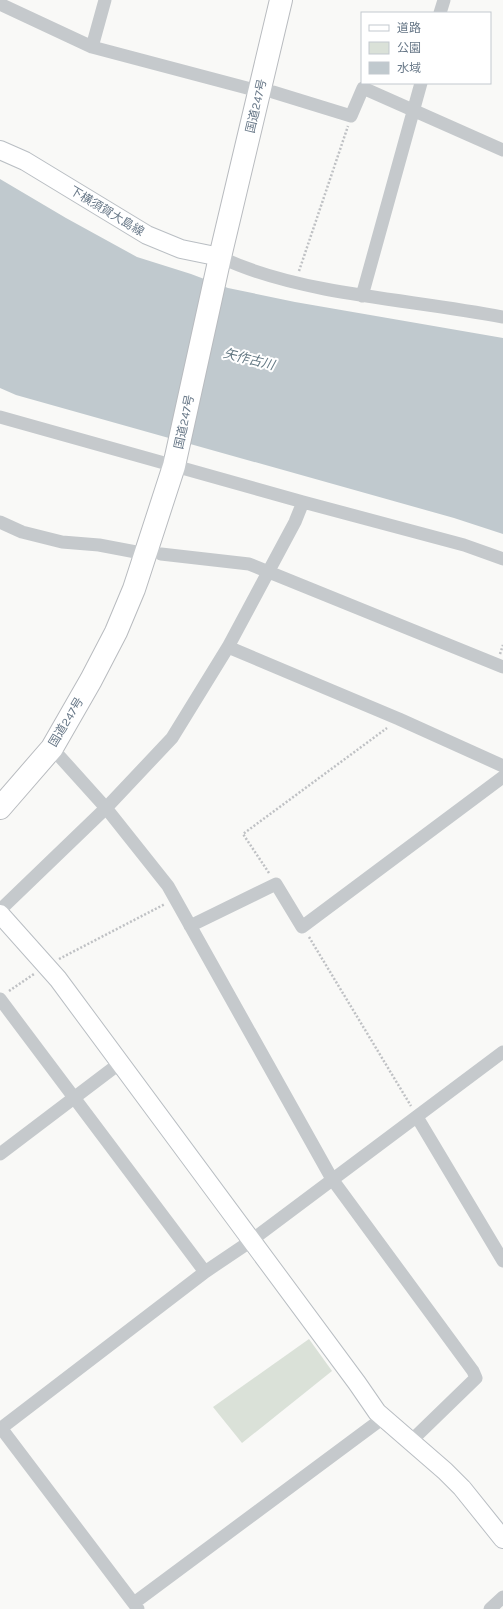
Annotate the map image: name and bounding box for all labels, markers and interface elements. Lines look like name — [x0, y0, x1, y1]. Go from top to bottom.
legend — [361, 12, 491, 84]
text: 道路 — [397, 21, 421, 35]
text: 公園 — [397, 41, 421, 55]
text: 水域 — [397, 61, 421, 75]
street label: 国道247号 — [243, 77, 269, 135]
street label: 下横須賀大島線 — [67, 183, 147, 239]
water label: 矢作古川 — [222, 345, 278, 373]
street label: 国道247号 — [171, 394, 197, 450]
street label: 国道247号 — [46, 695, 86, 749]

